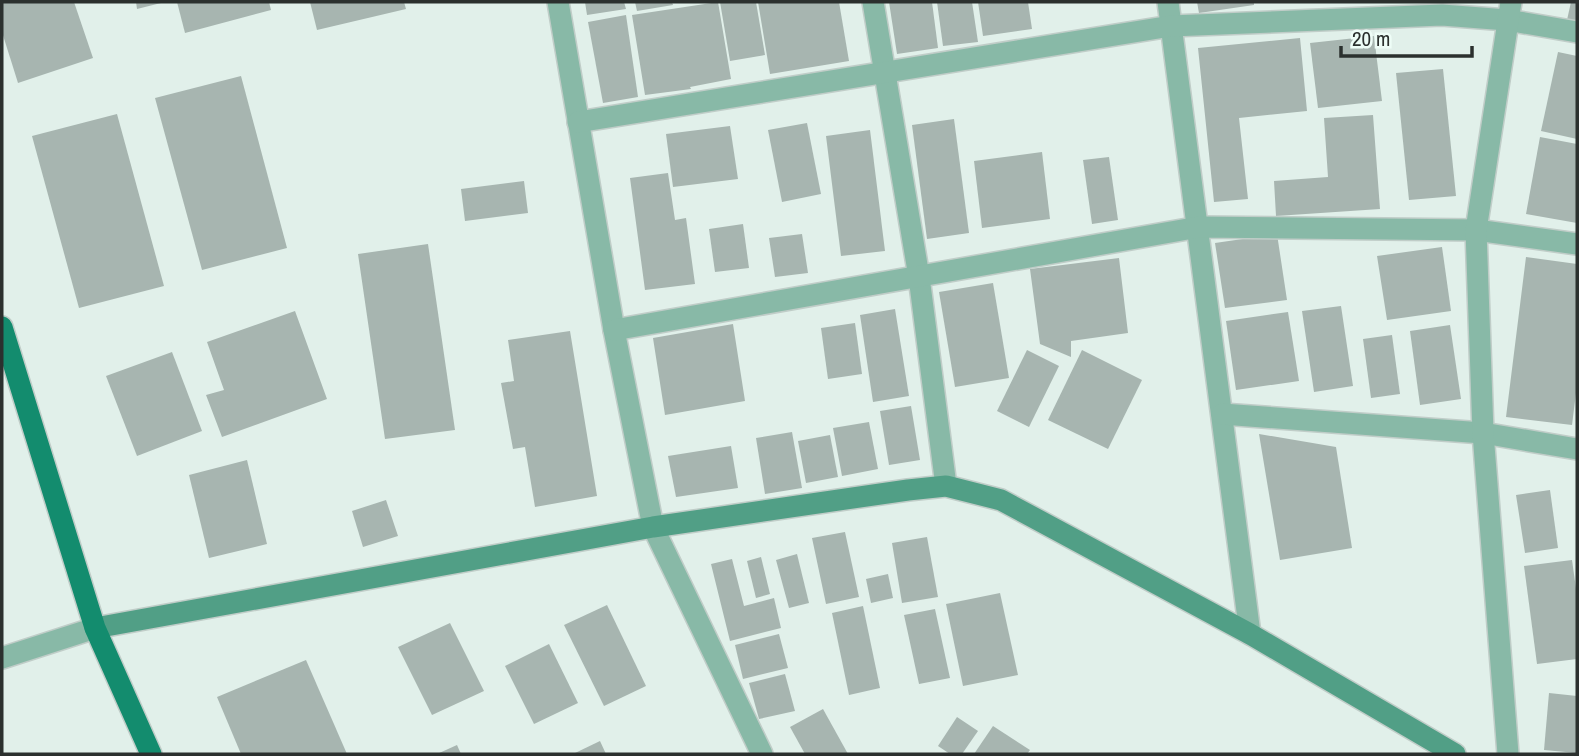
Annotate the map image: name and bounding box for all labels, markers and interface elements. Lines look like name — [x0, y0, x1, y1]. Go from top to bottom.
scale bar — [1341, 14, 1472, 58]
text: 20 m — [1352, 24, 1390, 53]

